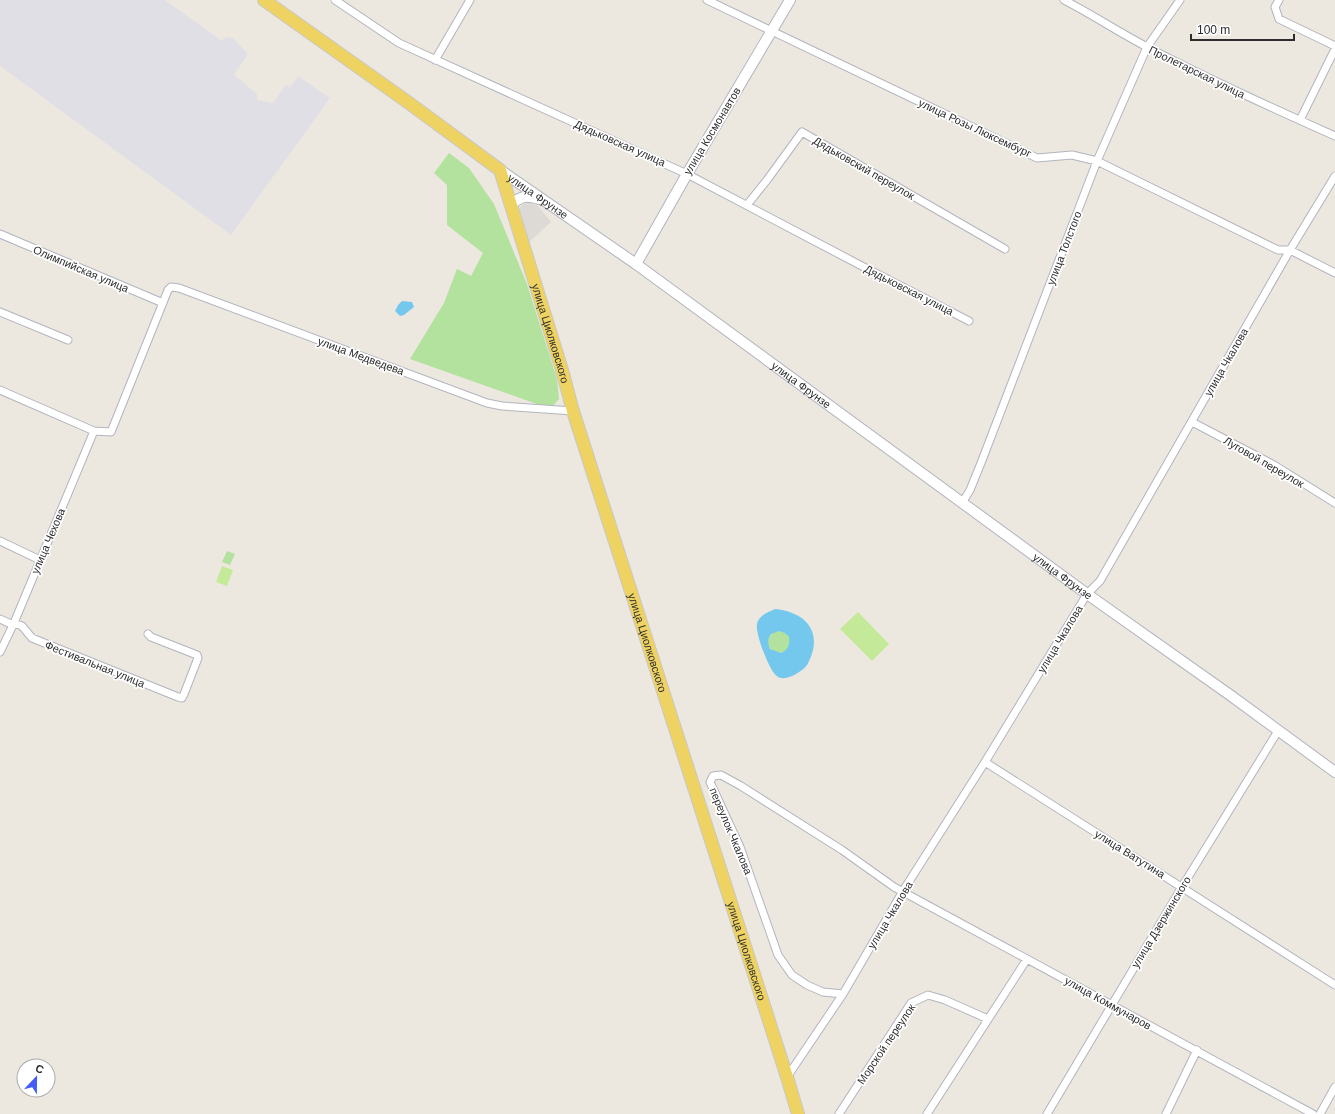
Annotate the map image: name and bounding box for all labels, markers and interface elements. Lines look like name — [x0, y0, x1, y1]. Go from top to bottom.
scale bar — [1191, 16, 1294, 42]
text: 100 m — [1197, 23, 1230, 37]
street label: Пролетарская улица — [1147, 44, 1248, 101]
street label: улица Космонавтов — [681, 85, 743, 177]
street label: улица Розы Люксембург — [917, 97, 1033, 159]
street label: Дядьковская улица — [573, 118, 668, 169]
street label: Дядьковский переулок — [811, 134, 917, 202]
street label: улица Фрунзе — [505, 171, 570, 221]
street label: улица Толстого — [1044, 209, 1084, 287]
street label: Олимпийская улица — [31, 243, 131, 295]
street label: Дядьковская улица — [862, 262, 956, 318]
street label: улица Циолковского — [530, 282, 571, 384]
street label: улица Чкалова — [1202, 325, 1251, 398]
street label: улица Медведева — [316, 335, 407, 377]
street label: улица Фрунзе — [769, 359, 833, 410]
street label: Луговой переулок — [1222, 434, 1306, 490]
street label: улица Чехова — [29, 506, 68, 575]
street label: улица Фрунзе — [1031, 551, 1095, 602]
street label: улица Циолковского — [626, 592, 669, 694]
street label: улица Чкалова — [1035, 602, 1085, 675]
street label: Фестивальная улица — [43, 638, 147, 690]
street label: переулок Чкалова — [707, 786, 755, 877]
street label: улица Ватутина — [1093, 828, 1168, 881]
street label: улица Дзержинского — [1129, 874, 1193, 970]
street label: улица Чкалова — [865, 878, 915, 951]
street label: улица Циолковского — [725, 900, 768, 1002]
street label: улица Коммунаров — [1063, 974, 1153, 1032]
street label: Морской переулок — [855, 1001, 917, 1086]
north arrow — [16, 1058, 56, 1098]
text: С — [34, 1062, 46, 1076]

